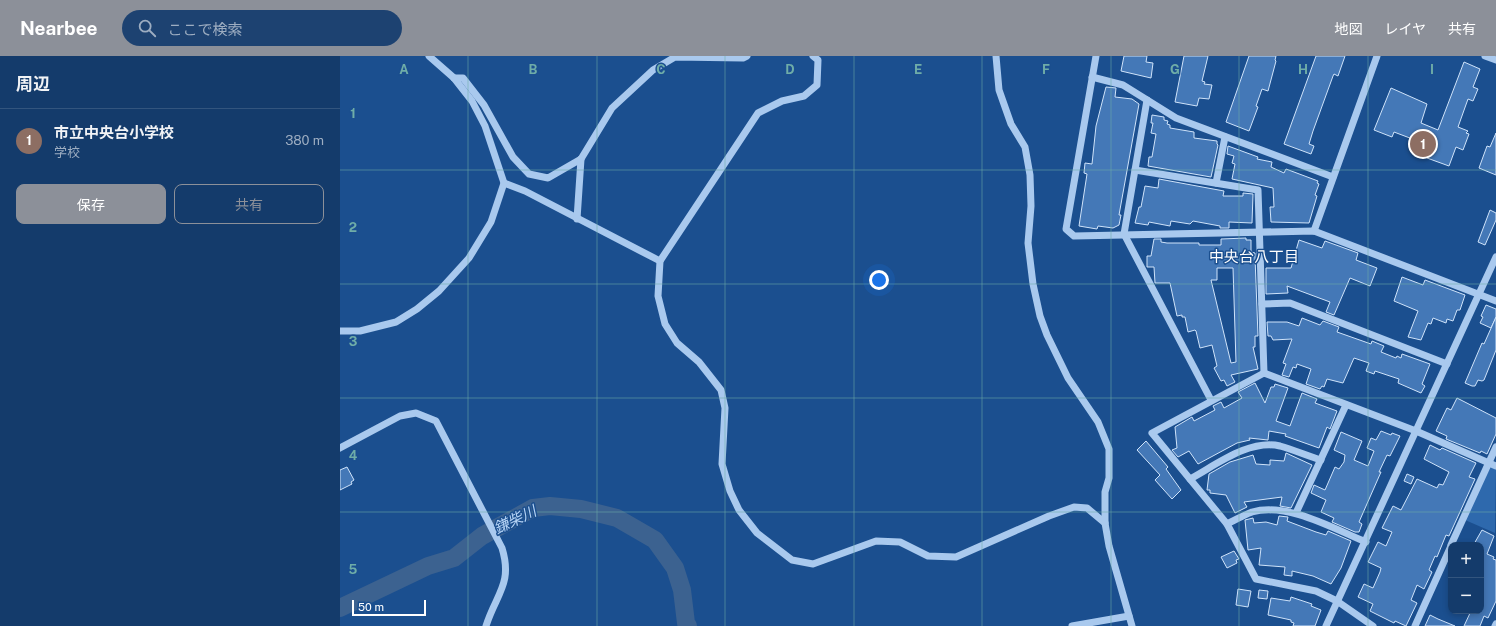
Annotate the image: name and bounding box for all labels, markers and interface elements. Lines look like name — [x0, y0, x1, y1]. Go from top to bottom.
search box — [122, 10, 402, 46]
text: Nearbee — [20, 17, 98, 39]
icon: search — [136, 17, 158, 39]
text: ここで検索 — [168, 21, 243, 38]
text: 地図 — [1334, 21, 1362, 37]
text: レイヤ — [1384, 21, 1426, 37]
text: 共有 — [1448, 21, 1476, 37]
text: A — [399, 62, 409, 77]
text: B — [529, 62, 538, 77]
text: C — [656, 62, 666, 77]
text: D — [785, 62, 795, 77]
text: E — [914, 62, 922, 77]
text: F — [1042, 62, 1050, 77]
text: G — [1170, 62, 1180, 77]
text: H — [1298, 62, 1308, 77]
text: I — [1430, 62, 1434, 77]
text: 周辺 — [16, 74, 50, 94]
text: 1 — [350, 106, 356, 121]
text: 市立中央台小学校 — [54, 124, 174, 141]
pin: 1 — [1410, 129, 1436, 159]
text: 1 — [26, 133, 32, 148]
text: 380 m — [285, 133, 324, 148]
text: 学校 — [54, 145, 80, 160]
button: 保存 — [16, 184, 166, 224]
button: 共有 — [174, 184, 324, 224]
text: 2 — [349, 220, 357, 235]
district label: 中央台八丁目 — [1209, 248, 1299, 265]
your location — [869, 270, 889, 290]
text: 3 — [349, 334, 358, 349]
text: 4 — [349, 448, 358, 463]
water label: 鎌柴川 — [491, 501, 541, 537]
map controls — [1448, 542, 1484, 614]
button: + — [1448, 542, 1484, 578]
text: 5 — [349, 562, 358, 577]
button: − — [1448, 578, 1484, 614]
scale bar — [352, 598, 426, 617]
text: 50 m — [358, 601, 384, 613]

